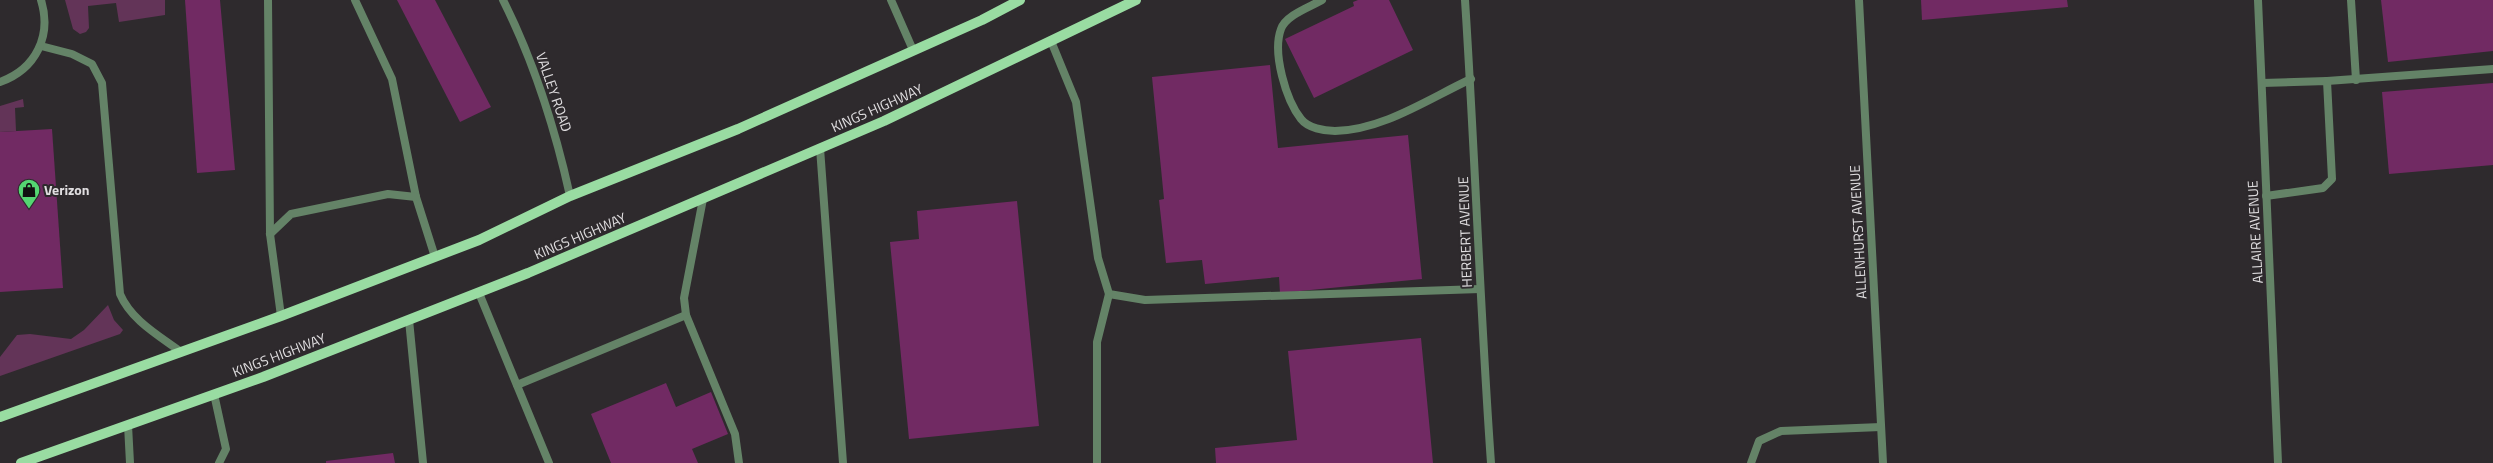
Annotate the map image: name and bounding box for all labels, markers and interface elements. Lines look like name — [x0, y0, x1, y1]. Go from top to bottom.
street label: VALLEY ROAD — [531, 49, 578, 134]
street label: KINGS HIGHWAY — [828, 78, 926, 137]
street label: ALLENHURST AVENUE — [1843, 164, 1871, 300]
street label: HERBERT AVENUE — [1452, 176, 1477, 288]
shop icon: Verizon — [16, 177, 42, 210]
place label: Verizon — [44, 179, 90, 200]
street label: ALLAIRE AVENUE — [2241, 180, 2268, 284]
street label: KINGS HIGHWAY — [530, 206, 630, 264]
street label: KINGS HIGHWAY — [229, 327, 329, 382]

